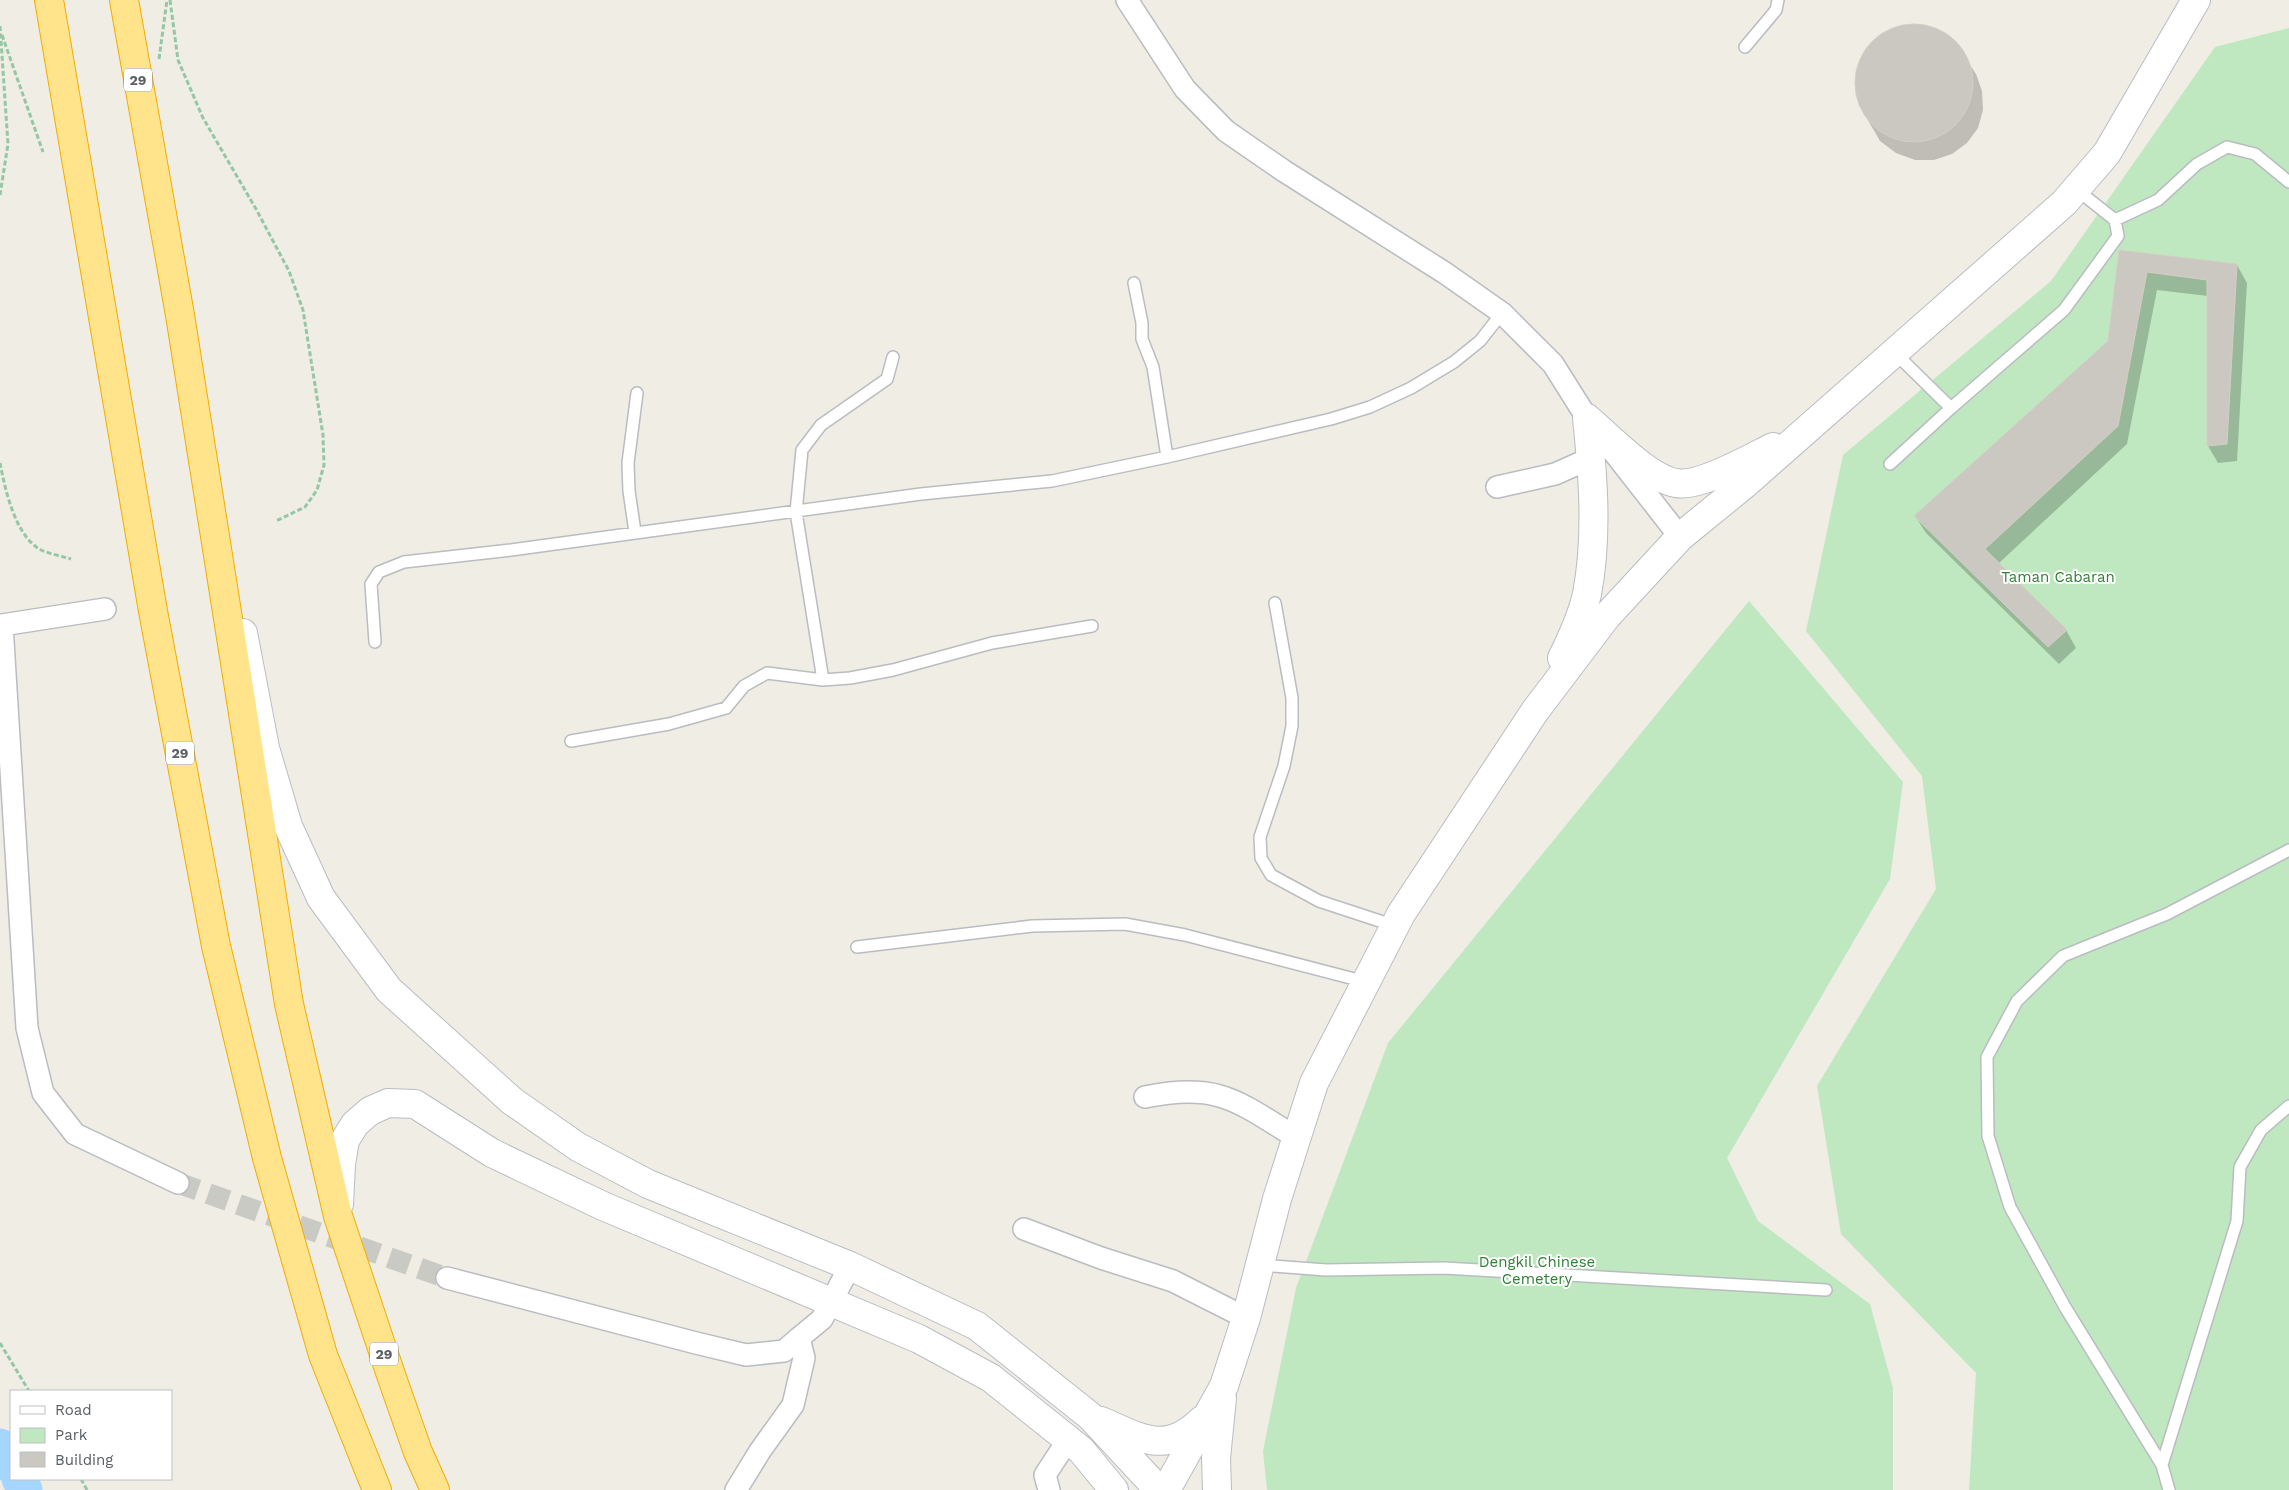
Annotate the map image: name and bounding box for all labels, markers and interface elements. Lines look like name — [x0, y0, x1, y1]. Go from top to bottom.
road number: 29 — [124, 68, 152, 92]
park label: Taman Cabaran — [2001, 568, 2115, 586]
road number: 29 — [166, 741, 194, 764]
park label: Dengkil Chinese Cemetery — [1479, 1253, 1595, 1288]
road number: 29 — [370, 1342, 398, 1366]
legend — [10, 1390, 172, 1480]
text: Road — [55, 1401, 92, 1419]
text: Park — [55, 1426, 88, 1444]
text: Building — [55, 1451, 113, 1469]

